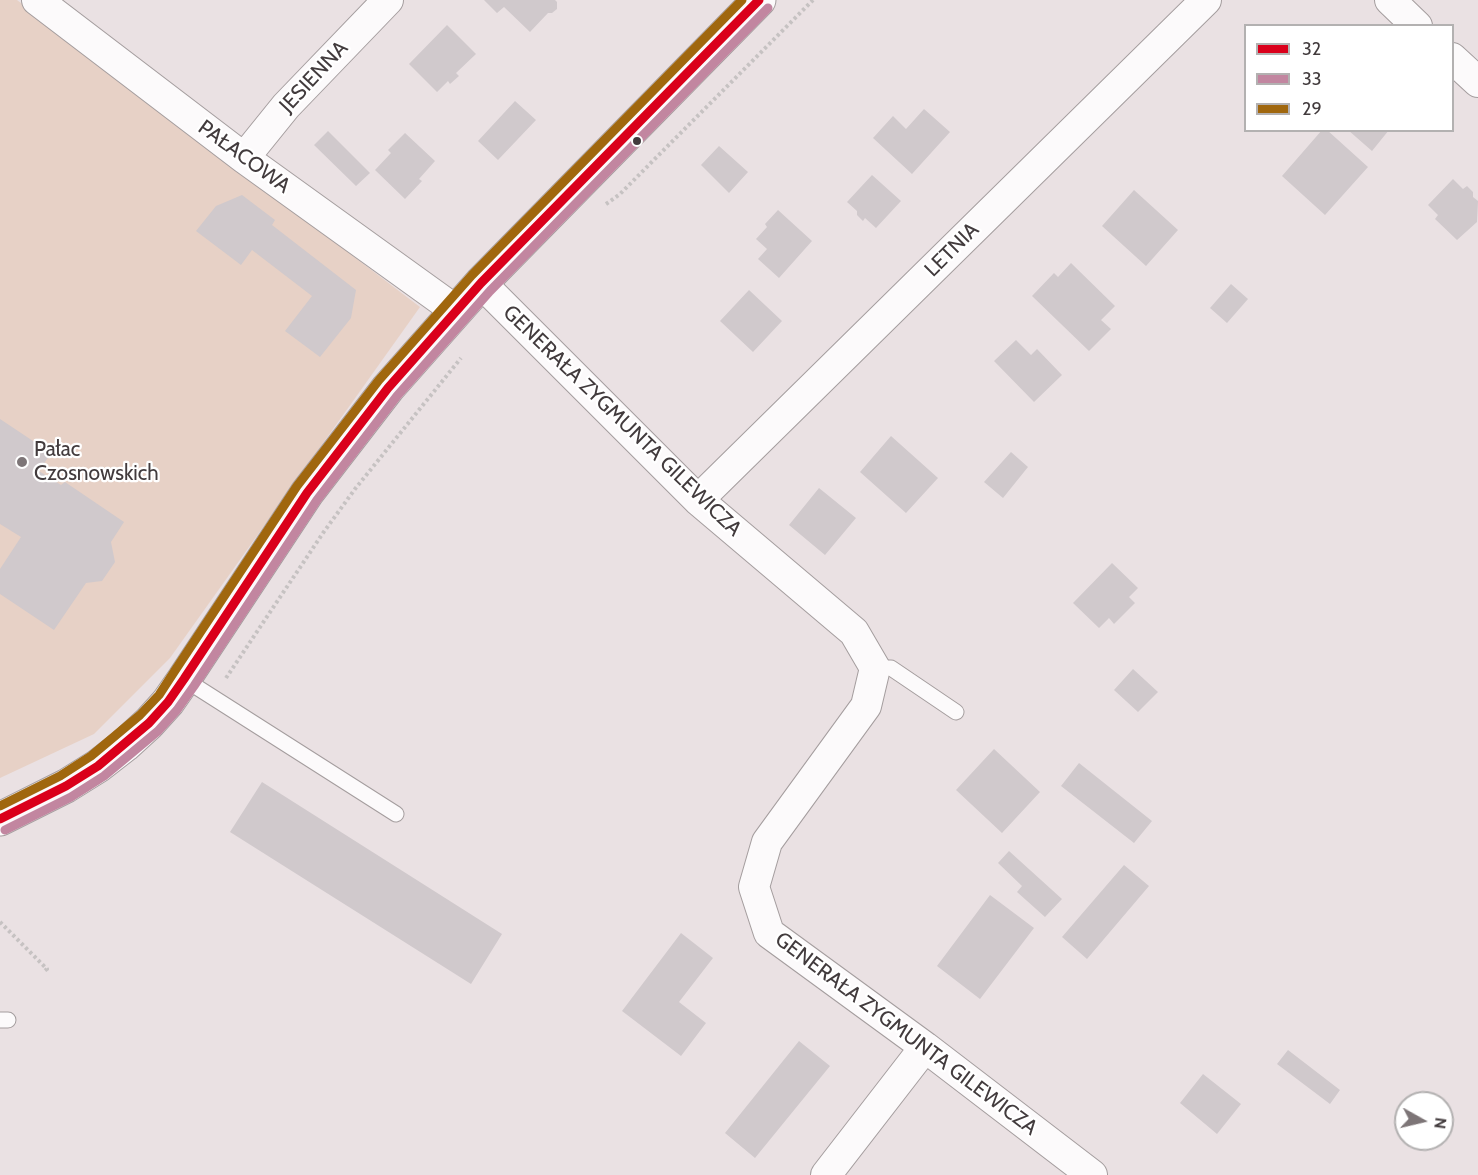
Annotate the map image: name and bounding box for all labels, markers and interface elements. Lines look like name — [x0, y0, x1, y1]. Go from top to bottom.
legend — [1244, 24, 1454, 132]
street label: JESIENNA — [275, 36, 353, 118]
text: 32 — [1302, 38, 1321, 60]
text: 33 — [1302, 68, 1321, 90]
text: 29 — [1302, 98, 1322, 120]
street label: PAŁACOWA — [193, 115, 295, 199]
unlabelled marker — [631, 135, 643, 147]
street label: LETNIA — [920, 218, 984, 282]
street label: GENERAŁA ZYGMUNTA GILEWICZA — [498, 300, 746, 542]
place label: Pałac Czosnowskich — [34, 437, 159, 487]
marker: Pałac Czosnowskich — [15, 455, 29, 469]
street label: GENERAŁA ZYGMUNTA GILEWICZA — [770, 927, 1042, 1141]
north arrow — [1394, 1091, 1454, 1151]
text: N — [1430, 1116, 1451, 1130]

